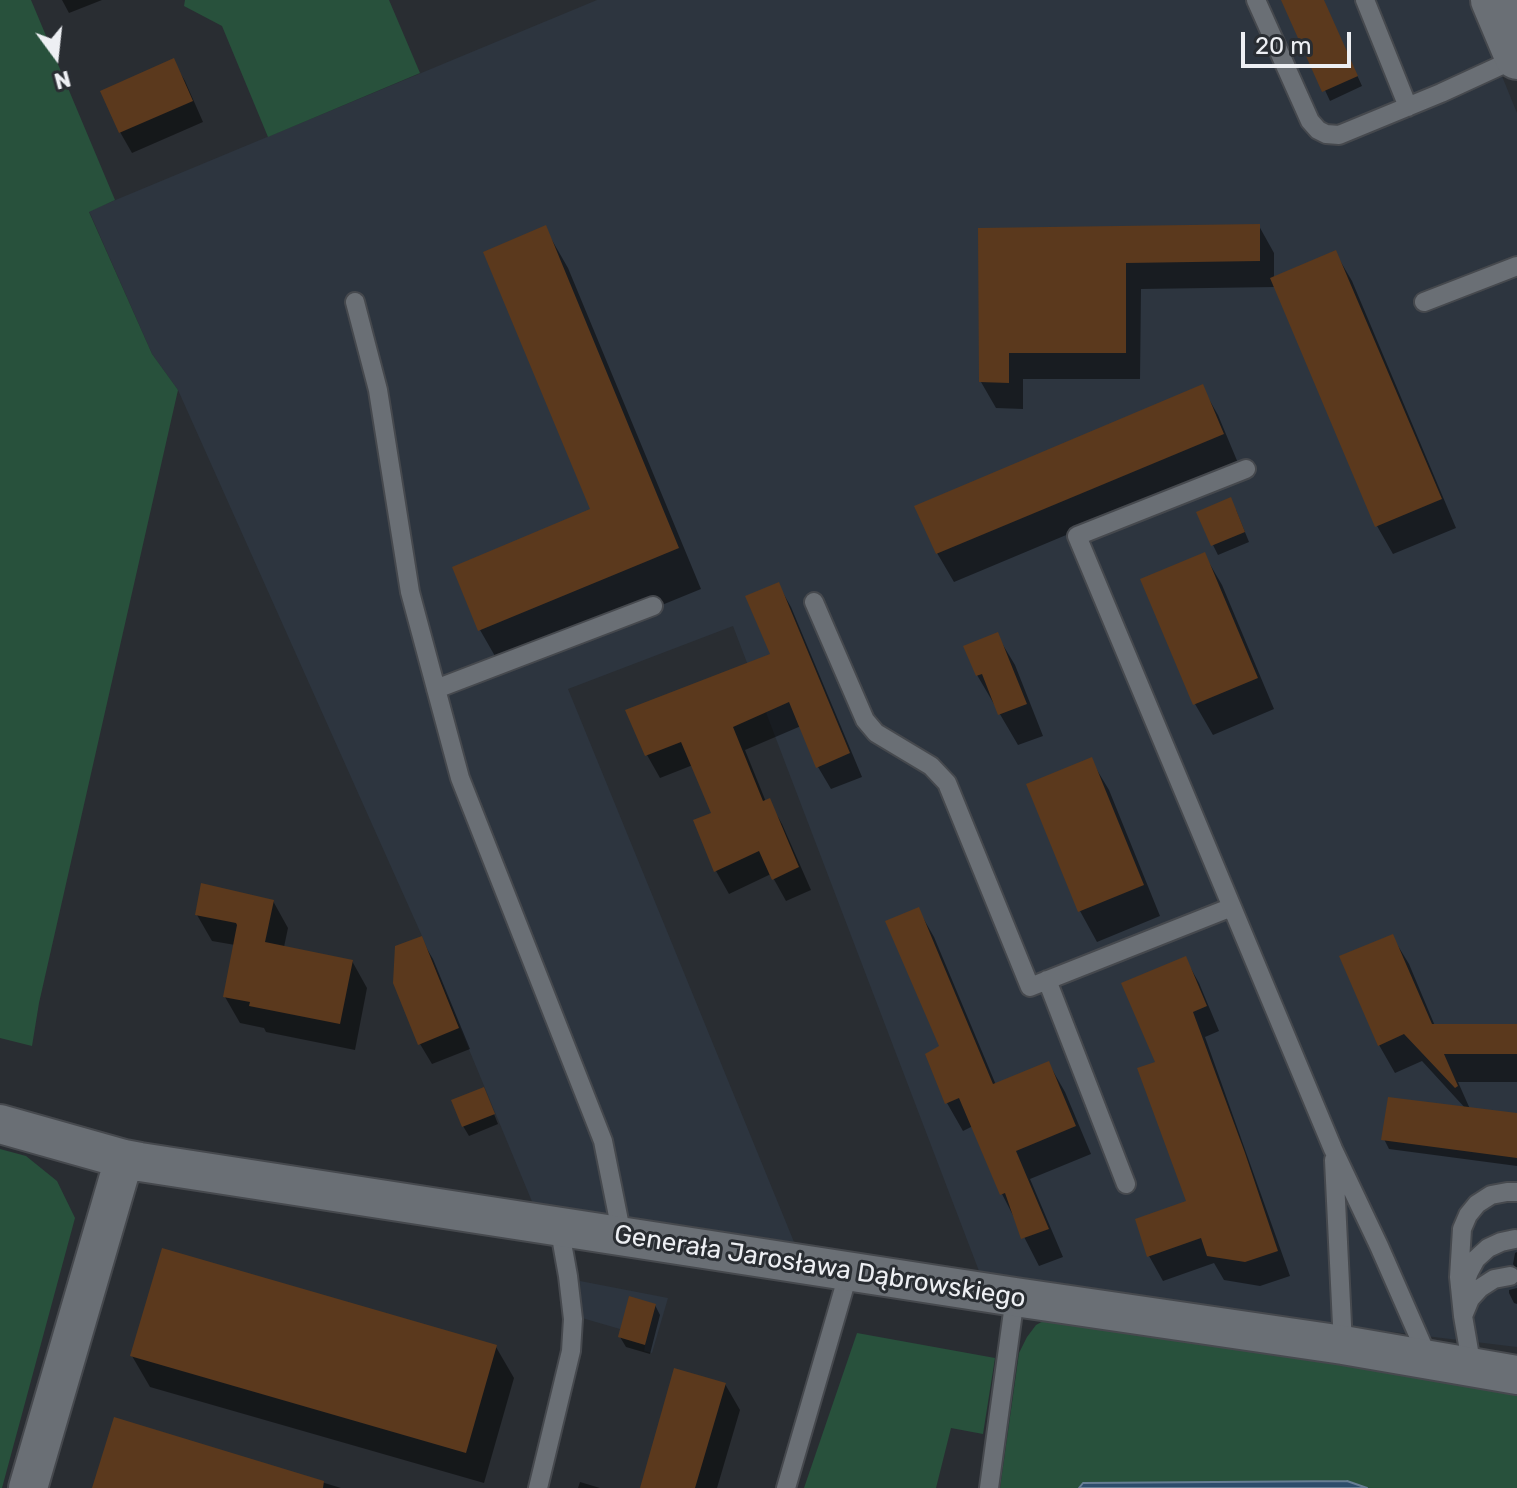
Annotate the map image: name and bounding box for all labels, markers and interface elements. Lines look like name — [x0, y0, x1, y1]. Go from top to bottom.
north arrow — [16, 16, 96, 96]
scale bar — [1245, 16, 1355, 66]
text: 20 m — [1255, 32, 1312, 60]
text: N — [51, 65, 73, 95]
street label: Generała Jarosława Dąbrowskiego — [612, 1219, 1028, 1315]

